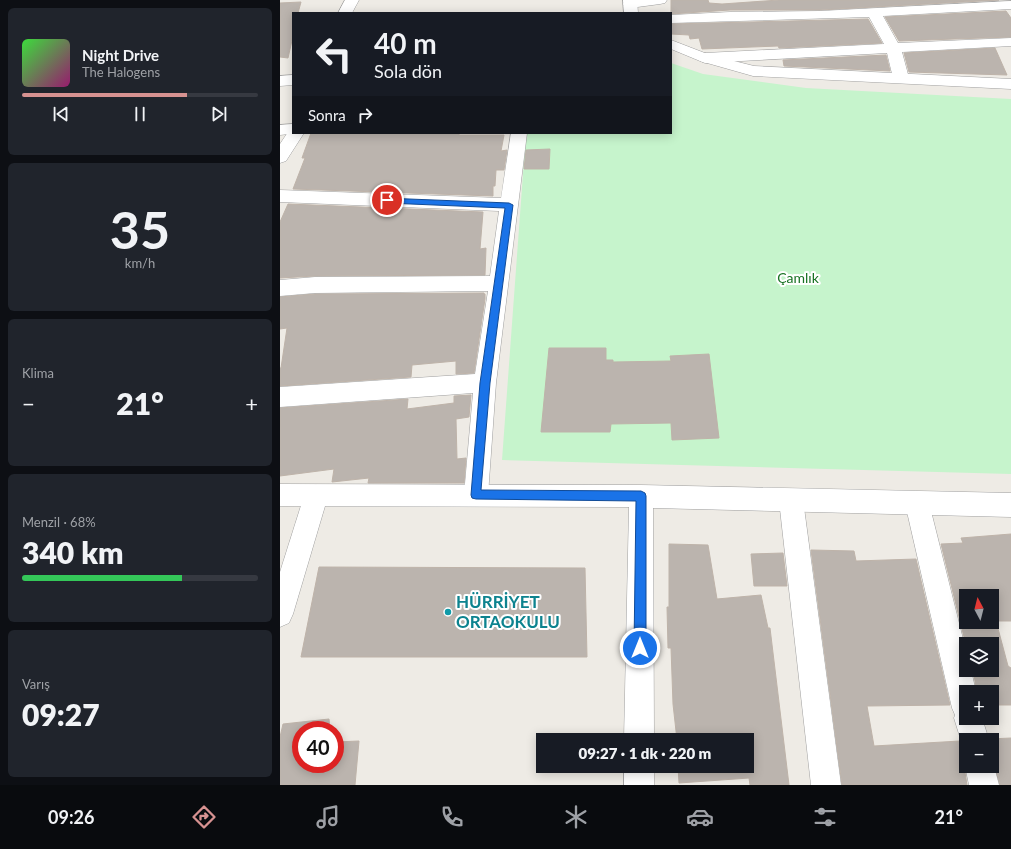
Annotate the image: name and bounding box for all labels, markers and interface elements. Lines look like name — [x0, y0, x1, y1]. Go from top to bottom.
text: 40 m — [374, 26, 437, 60]
icon: left — [308, 28, 360, 80]
text: Night Drive — [82, 46, 159, 64]
text: Sola dön — [374, 60, 442, 82]
text: The Halogens — [82, 64, 160, 80]
icon: previous — [50, 103, 72, 125]
icon: pause — [129, 103, 151, 125]
icon: next — [208, 103, 230, 125]
icon: right — [354, 104, 376, 126]
text: Sonra — [308, 106, 346, 124]
pin — [370, 183, 404, 217]
icon: arrive — [376, 189, 398, 211]
text: 35 — [110, 198, 170, 260]
text: km/h — [125, 255, 155, 271]
park label: Çamlık — [777, 269, 820, 286]
text: Klima — [22, 365, 54, 381]
text: 21° — [116, 385, 164, 421]
text: − — [22, 390, 35, 417]
text: + — [245, 390, 258, 417]
text: Menzil · 68% — [22, 514, 96, 530]
text: 340 km — [22, 534, 123, 570]
north arrow — [959, 589, 999, 629]
map controls — [959, 589, 999, 773]
place label: HÜRRİYET ORTAOKULU — [456, 591, 560, 632]
marker: HÜRRİYET ORTAOKULU — [443, 607, 453, 617]
position arrow — [619, 627, 661, 669]
button: layers — [959, 637, 999, 677]
text: Varış — [22, 676, 50, 692]
button: + — [959, 685, 999, 725]
text: 09:27 — [22, 696, 100, 732]
speed limit sign: 40 — [292, 721, 344, 773]
button: − — [959, 733, 999, 773]
text: 09:27 · 1 dk · 220 m — [579, 744, 711, 762]
icon: directions — [190, 803, 218, 831]
icon: music — [314, 803, 342, 831]
icon: phone — [438, 803, 466, 831]
icon: climate — [562, 803, 590, 831]
icon: car — [686, 803, 714, 831]
icon: filters — [811, 803, 839, 831]
text: 09:26 — [48, 806, 94, 828]
text: 21° — [935, 806, 963, 828]

